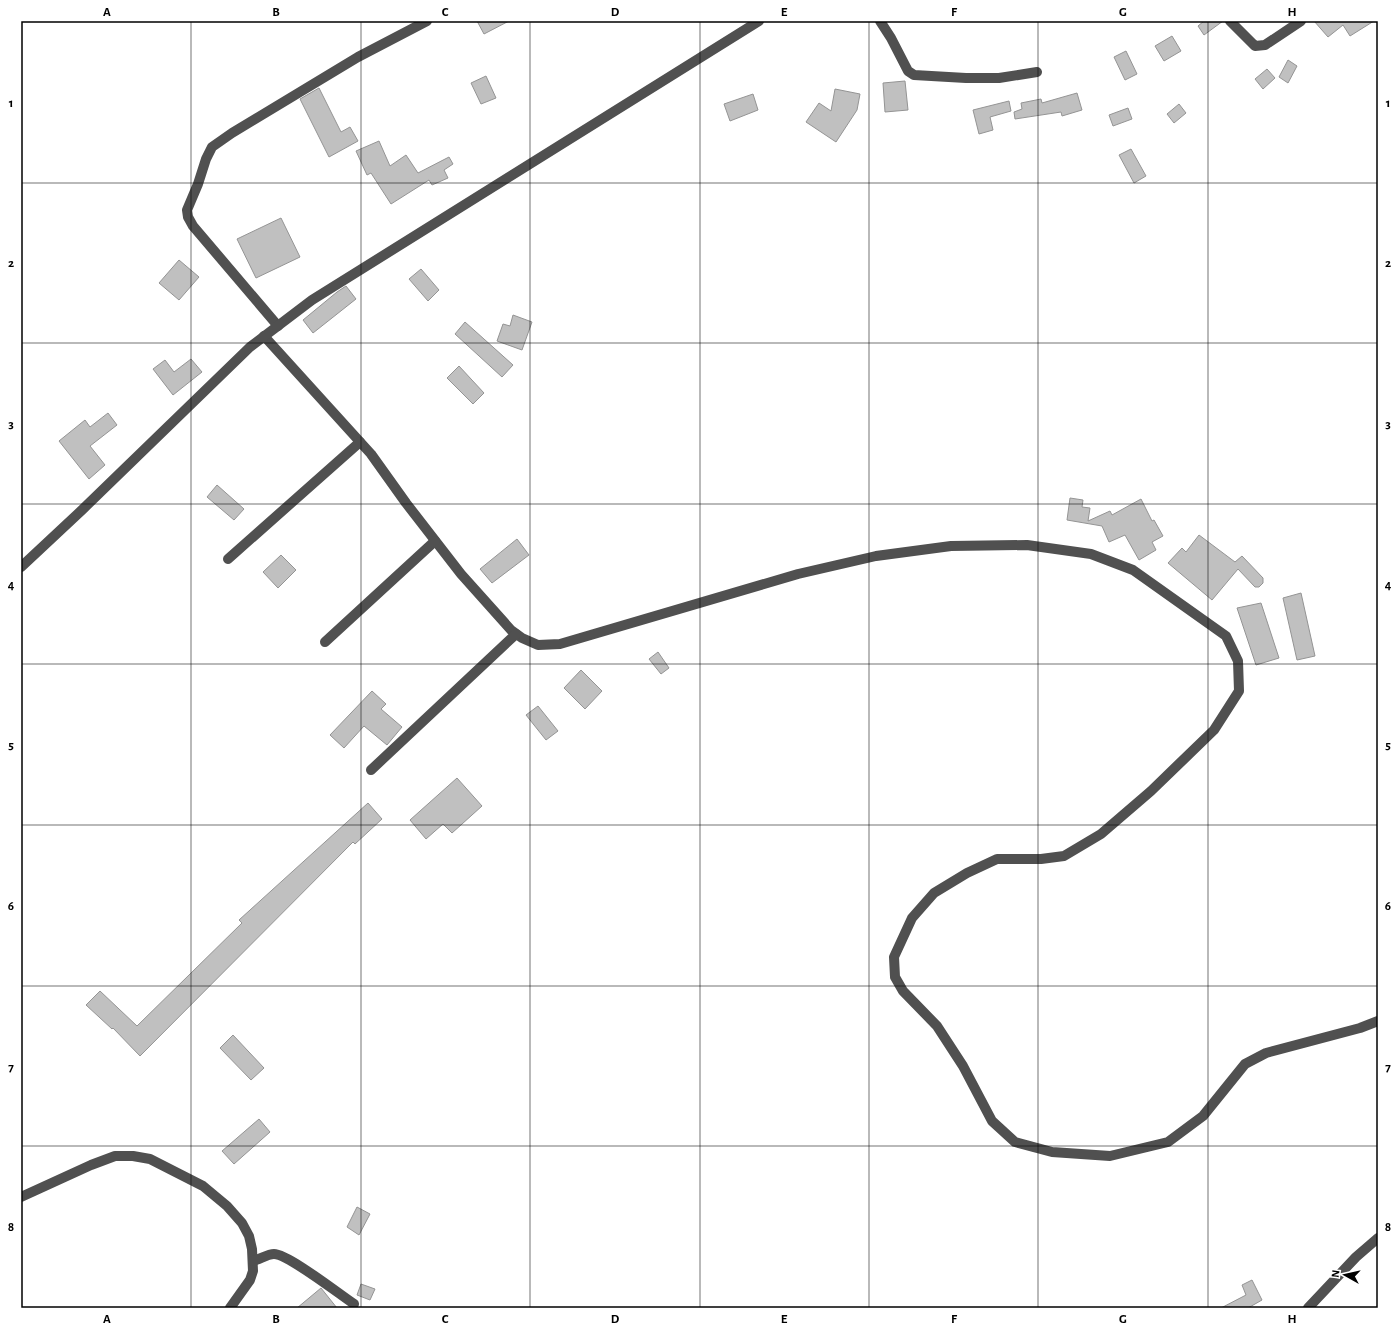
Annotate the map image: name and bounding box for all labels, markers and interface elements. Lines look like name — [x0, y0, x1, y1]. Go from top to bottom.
text: A — [103, 6, 111, 19]
text: B — [272, 6, 280, 19]
text: C — [442, 6, 449, 19]
text: D — [611, 6, 620, 19]
text: E — [781, 6, 788, 19]
text: F — [951, 6, 958, 19]
text: G — [1119, 6, 1127, 19]
text: H — [1287, 6, 1297, 19]
text: 1 — [9, 97, 13, 110]
text: 1 — [1386, 97, 1390, 110]
text: 2 — [8, 257, 14, 270]
text: 2 — [1385, 257, 1391, 270]
text: 3 — [8, 418, 14, 431]
text: 3 — [1385, 418, 1391, 431]
text: 4 — [8, 579, 15, 592]
text: 4 — [1385, 579, 1392, 592]
text: 5 — [8, 739, 14, 752]
text: 5 — [1385, 739, 1391, 752]
text: 6 — [8, 900, 14, 913]
text: 6 — [1385, 900, 1391, 913]
text: 7 — [8, 1061, 14, 1074]
text: 7 — [1385, 1061, 1391, 1074]
text: 8 — [8, 1221, 14, 1234]
text: 8 — [1385, 1221, 1391, 1234]
north arrow — [1325, 1255, 1365, 1295]
text: N — [1330, 1269, 1342, 1278]
text: A — [103, 1313, 111, 1326]
text: B — [272, 1313, 280, 1326]
text: C — [442, 1313, 449, 1326]
text: D — [611, 1313, 620, 1326]
text: E — [781, 1313, 788, 1326]
text: F — [951, 1313, 958, 1326]
text: G — [1119, 1313, 1127, 1326]
text: H — [1287, 1313, 1297, 1326]

